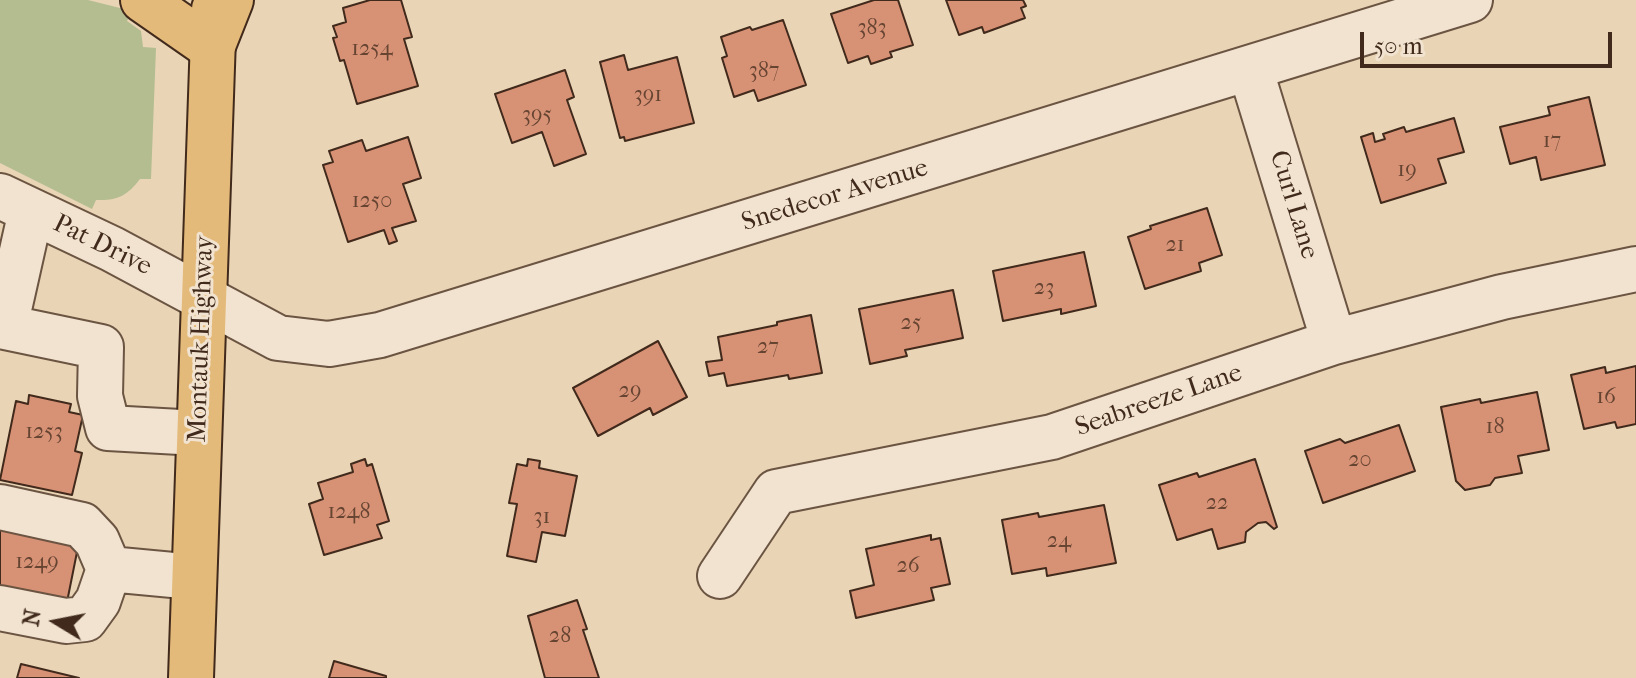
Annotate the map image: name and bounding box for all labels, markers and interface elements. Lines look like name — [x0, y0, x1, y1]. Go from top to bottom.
house number: 383 — [857, 16, 887, 42]
scale bar — [1364, 16, 1616, 66]
text: 50 m — [1374, 32, 1423, 60]
house number: 1254 — [351, 37, 393, 63]
house number: 387 — [749, 59, 779, 85]
house number: 391 — [634, 83, 662, 109]
house number: 395 — [522, 103, 552, 129]
house number: 17 — [1543, 129, 1561, 155]
street label: Curl Lane — [1262, 147, 1324, 263]
street label: Snedecor Avenue — [738, 153, 932, 239]
house number: 19 — [1397, 158, 1417, 184]
house number: 1250 — [352, 189, 392, 215]
street label: Pat Drive — [48, 209, 156, 283]
house number: 21 — [1165, 233, 1185, 259]
street label: Montauk Highway — [183, 235, 221, 443]
house number: 23 — [1034, 276, 1054, 302]
house number: 25 — [901, 311, 921, 337]
house number: 27 — [757, 335, 779, 361]
street label: Seabreeze Lane — [1072, 358, 1246, 444]
house number: 29 — [619, 379, 641, 405]
house number: 16 — [1596, 385, 1616, 411]
house number: 18 — [1486, 415, 1504, 441]
house number: 1253 — [25, 420, 63, 446]
house number: 20 — [1348, 448, 1372, 474]
house number: 22 — [1206, 491, 1228, 517]
house number: 1248 — [327, 500, 371, 526]
house number: 31 — [534, 505, 550, 531]
house number: 24 — [1047, 529, 1071, 555]
house number: 1249 — [15, 550, 59, 576]
house number: 26 — [896, 554, 920, 580]
north arrow — [16, 582, 96, 662]
text: N — [18, 607, 47, 628]
house number: 28 — [549, 624, 571, 650]

